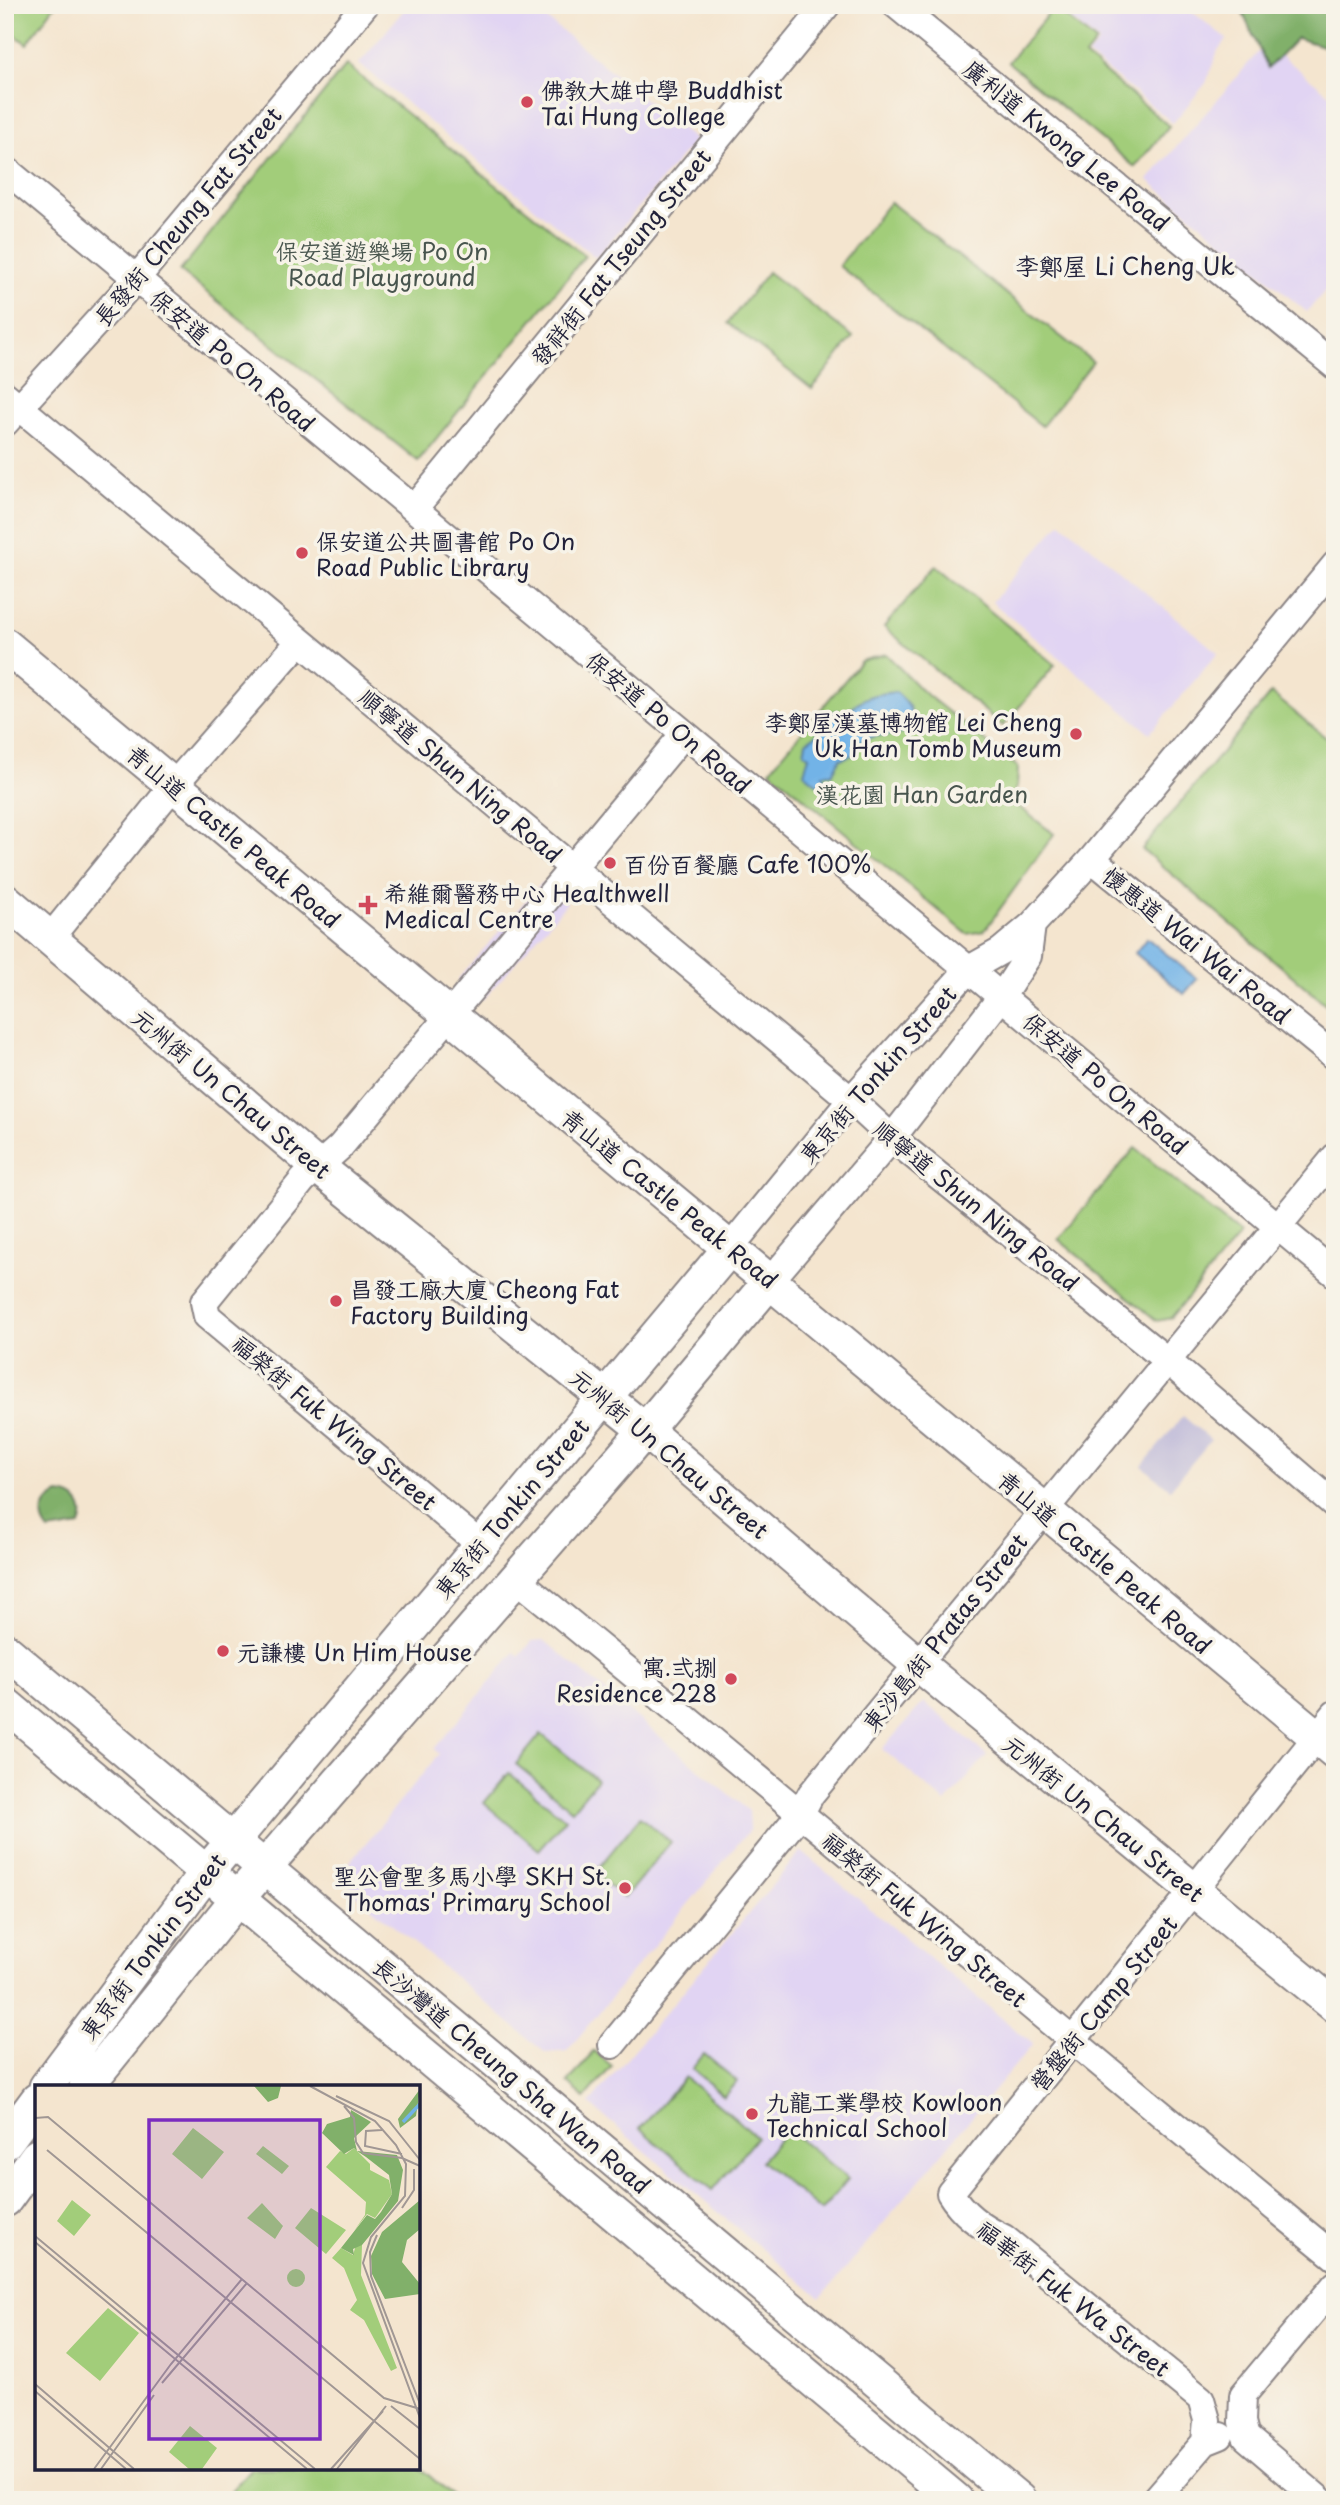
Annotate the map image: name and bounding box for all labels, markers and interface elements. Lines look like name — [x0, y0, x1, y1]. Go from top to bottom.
street label: 廣利道 Kwong Lee Road — [956, 51, 1178, 239]
place label: 佛教大雄中學 Buddhist Tai Hung College — [541, 72, 783, 133]
marker: 佛教大雄中學 Buddhist Tai Hung College — [519, 94, 535, 110]
street label: 長發街 Cheung Fat Street — [85, 99, 289, 333]
street label: 發祥街 Fat Tseung Street — [521, 141, 719, 373]
park label: 保安道遊樂場 Po On Road Playground — [275, 233, 489, 294]
district label: 李鄭屋 Li Cheng Uk — [1015, 247, 1235, 283]
street label: 保安道 Po On Road — [143, 280, 323, 440]
place label: 保安道公共圖書館 Po On Road Public Library — [316, 523, 575, 584]
marker: 保安道公共圖書館 Po On Road Public Library — [294, 545, 310, 561]
street label: 保安道 Po On Road — [579, 642, 759, 802]
street label: 順寧道 Shun Ning Road — [352, 679, 570, 871]
place label: 李鄭屋漢墓博物館 Lei Cheng Uk Han Tomb Museum — [764, 704, 1062, 765]
marker: 李鄭屋漢墓博物館 Lei Cheng Uk Han Tomb Museum — [1068, 726, 1084, 742]
street label: 青山道 Castle Peak Road — [119, 736, 349, 936]
park label: 漢花園 Han Garden — [816, 776, 1028, 811]
place label: 百份百餐廳 Cafe 100% — [624, 846, 871, 881]
marker: 百份百餐廳 Cafe 100% — [602, 855, 618, 871]
street label: 懷惠道 Wai Wai Road — [1096, 858, 1298, 1032]
place label: 希維爾醫務中心 Healthwell Medical Centre — [384, 875, 669, 936]
marker: 希維爾醫務中心 Healthwell Medical Centre — [358, 895, 378, 915]
street label: 東京街 Tonkin Street — [790, 977, 964, 1171]
street label: 元州街 Un Chau Street — [125, 999, 339, 1187]
street label: 保安道 Po On Road — [1016, 1003, 1196, 1163]
street label: 青山道 Castle Peak Road — [554, 1100, 786, 1296]
street label: 順寧道 Shun Ning Road — [867, 1111, 1087, 1299]
place label: 昌發工廠大廈 Cheong Fat Factory Building — [350, 1271, 619, 1332]
marker: 昌發工廠大廈 Cheong Fat Factory Building — [328, 1293, 344, 1309]
street label: 福榮街 Fuk Wing Street — [225, 1326, 445, 1518]
street label: 元州街 Un Chau Street — [563, 1359, 777, 1547]
street label: 東京街 Tonkin Street — [425, 1410, 597, 1606]
street label: 青山道 Castle Peak Road — [990, 1462, 1220, 1662]
street label: 東沙島街 Pratas Street — [853, 1525, 1035, 1739]
place label: 元謙樓 Un Him House — [237, 1634, 472, 1669]
marker: 元謙樓 Un Him House — [215, 1643, 231, 1659]
place label: 寓.弍捌 Residence 228 — [556, 1649, 717, 1710]
marker: 寓.弍捌 Residence 228 — [723, 1671, 739, 1687]
street label: 元州街 Un Chau Street — [996, 1726, 1212, 1910]
street label: 福榮街 Fuk Wing Street — [815, 1823, 1035, 2015]
street label: 東京街 Tonkin Street — [70, 1845, 234, 2047]
place label: 聖公會聖多馬小學 SKH St. Thomas' Primary School — [333, 1858, 611, 1919]
marker: 聖公會聖多馬小學 SKH St. Thomas' Primary School — [617, 1880, 633, 1896]
street label: 營盤街 Camp Street — [1021, 1907, 1185, 2099]
street label: 長沙灣道 Cheung Sha Wan Road — [366, 1948, 658, 2202]
place label: 九龍工業學校 Kowloon Technical School — [766, 2084, 1002, 2145]
inset map — [35, 2085, 420, 2470]
marker: 九龍工業學校 Kowloon Technical School — [744, 2106, 760, 2122]
street label: 福華街 Fuk Wa Street — [970, 2211, 1178, 2385]

